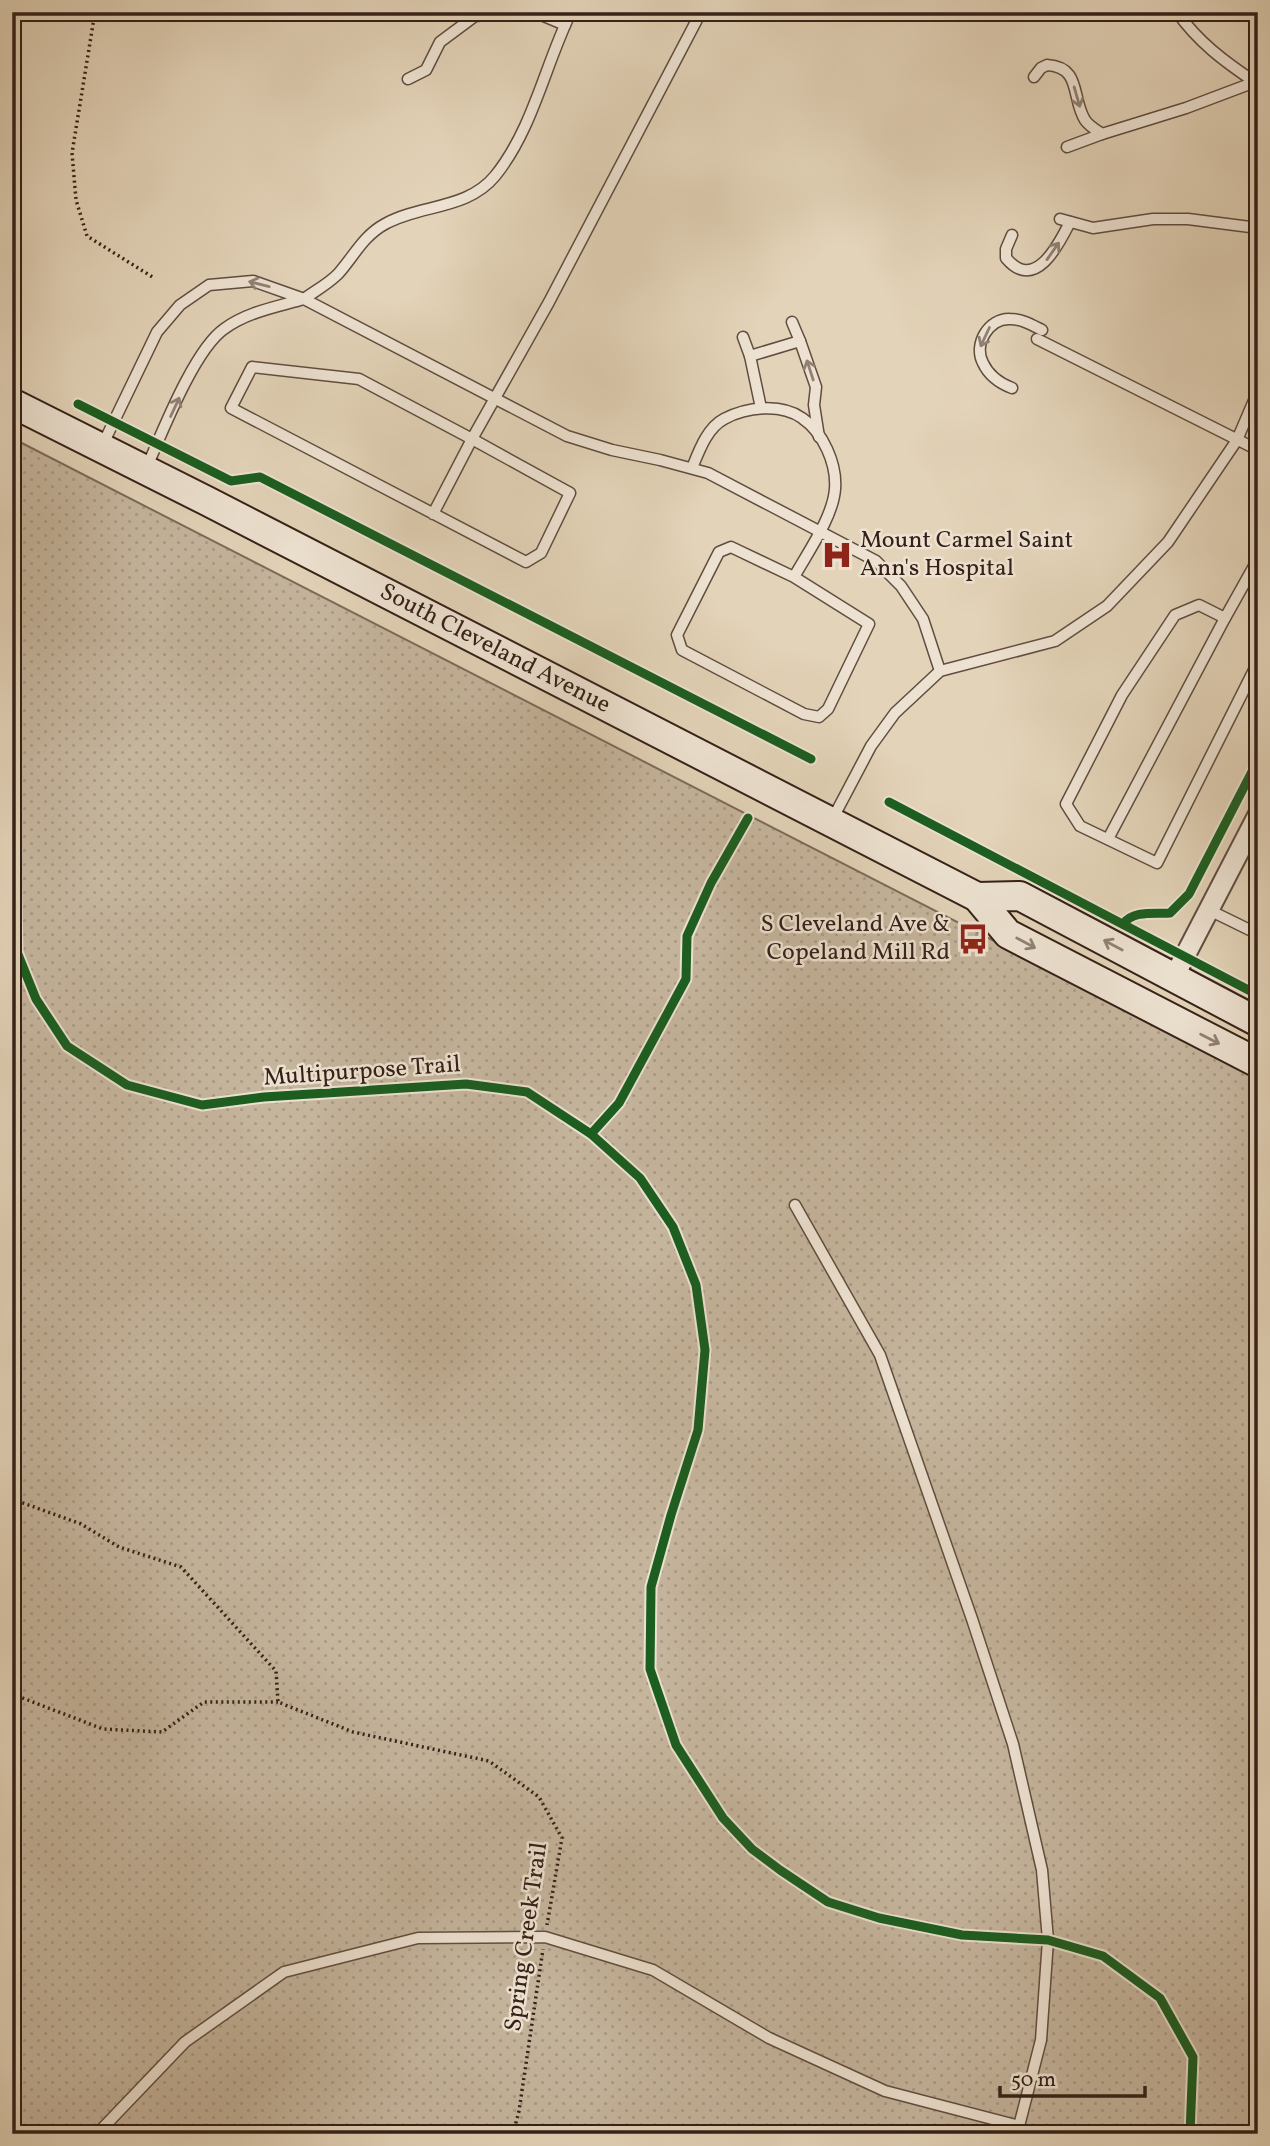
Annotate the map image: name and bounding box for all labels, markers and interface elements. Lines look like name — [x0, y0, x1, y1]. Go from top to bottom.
one-way arrow — [1071, 85, 1084, 108]
one-way arrow — [1046, 242, 1060, 261]
one-way arrow — [248, 277, 270, 290]
one-way arrow — [978, 326, 991, 347]
one-way arrow — [803, 359, 816, 381]
one-way arrow — [168, 397, 182, 418]
place label: Mount Carmel Saint Ann's Hospital — [860, 524, 1073, 586]
hospital icon: Mount Carmel Saint Ann's Hospital — [820, 538, 854, 572]
street label: South Cleveland Avenue — [374, 576, 616, 723]
place label: S Cleveland Ave & Copeland Mill Rd — [760, 908, 950, 970]
bus stop icon: S Cleveland Ave & Copeland Mill Rd — [956, 922, 990, 956]
one-way arrow — [1015, 937, 1036, 951]
one-way arrow — [1103, 938, 1124, 952]
one-way arrow — [1199, 1032, 1220, 1046]
street label: Multipurpose Trail — [262, 1048, 462, 1096]
street label: Spring Creek Trail — [497, 1840, 557, 2034]
scale bar — [1000, 2055, 1146, 2099]
text: 50 m — [1011, 2066, 1056, 2095]

